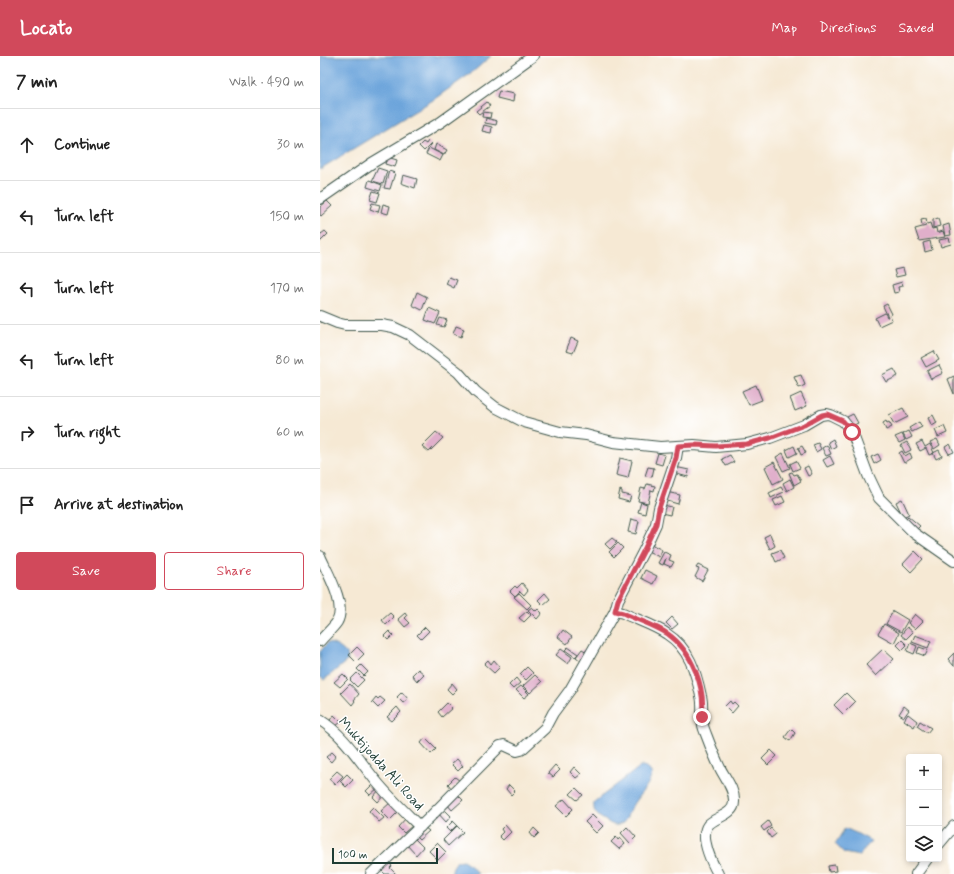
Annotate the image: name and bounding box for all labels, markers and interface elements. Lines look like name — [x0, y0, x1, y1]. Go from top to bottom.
text: Locato — [20, 16, 72, 41]
text: Map — [771, 19, 797, 37]
text: Directions — [819, 19, 877, 37]
text: Saved — [899, 19, 934, 37]
text: 7 min — [16, 71, 58, 93]
text: Walk · 490 m — [229, 74, 304, 91]
icon: ahead — [16, 134, 38, 156]
text: Continue — [54, 135, 110, 155]
text: 30 m — [277, 136, 304, 153]
icon: left — [16, 206, 38, 228]
text: Turn left — [54, 207, 114, 227]
text: 150 m — [270, 208, 304, 225]
icon: left — [16, 278, 38, 300]
text: Turn left — [54, 279, 114, 299]
text: 170 m — [270, 280, 304, 297]
icon: left — [16, 350, 38, 372]
text: Turn left — [54, 351, 114, 371]
text: 80 m — [275, 352, 304, 369]
icon: right — [16, 422, 38, 444]
text: Turn right — [54, 423, 121, 443]
route start — [843, 423, 861, 441]
text: 60 m — [276, 424, 304, 441]
icon: arrive — [16, 494, 38, 516]
text: Arrive at destination — [54, 495, 183, 515]
button: Save — [16, 552, 156, 590]
button: Share — [164, 552, 304, 590]
route end — [693, 708, 711, 726]
street label: Muktijodda Ali Road — [334, 713, 428, 815]
map controls — [906, 754, 942, 862]
button: + — [906, 754, 942, 790]
button: − — [906, 790, 942, 826]
button: layers — [906, 826, 942, 862]
scale bar — [332, 846, 438, 865]
text: 100 m — [338, 848, 368, 862]

